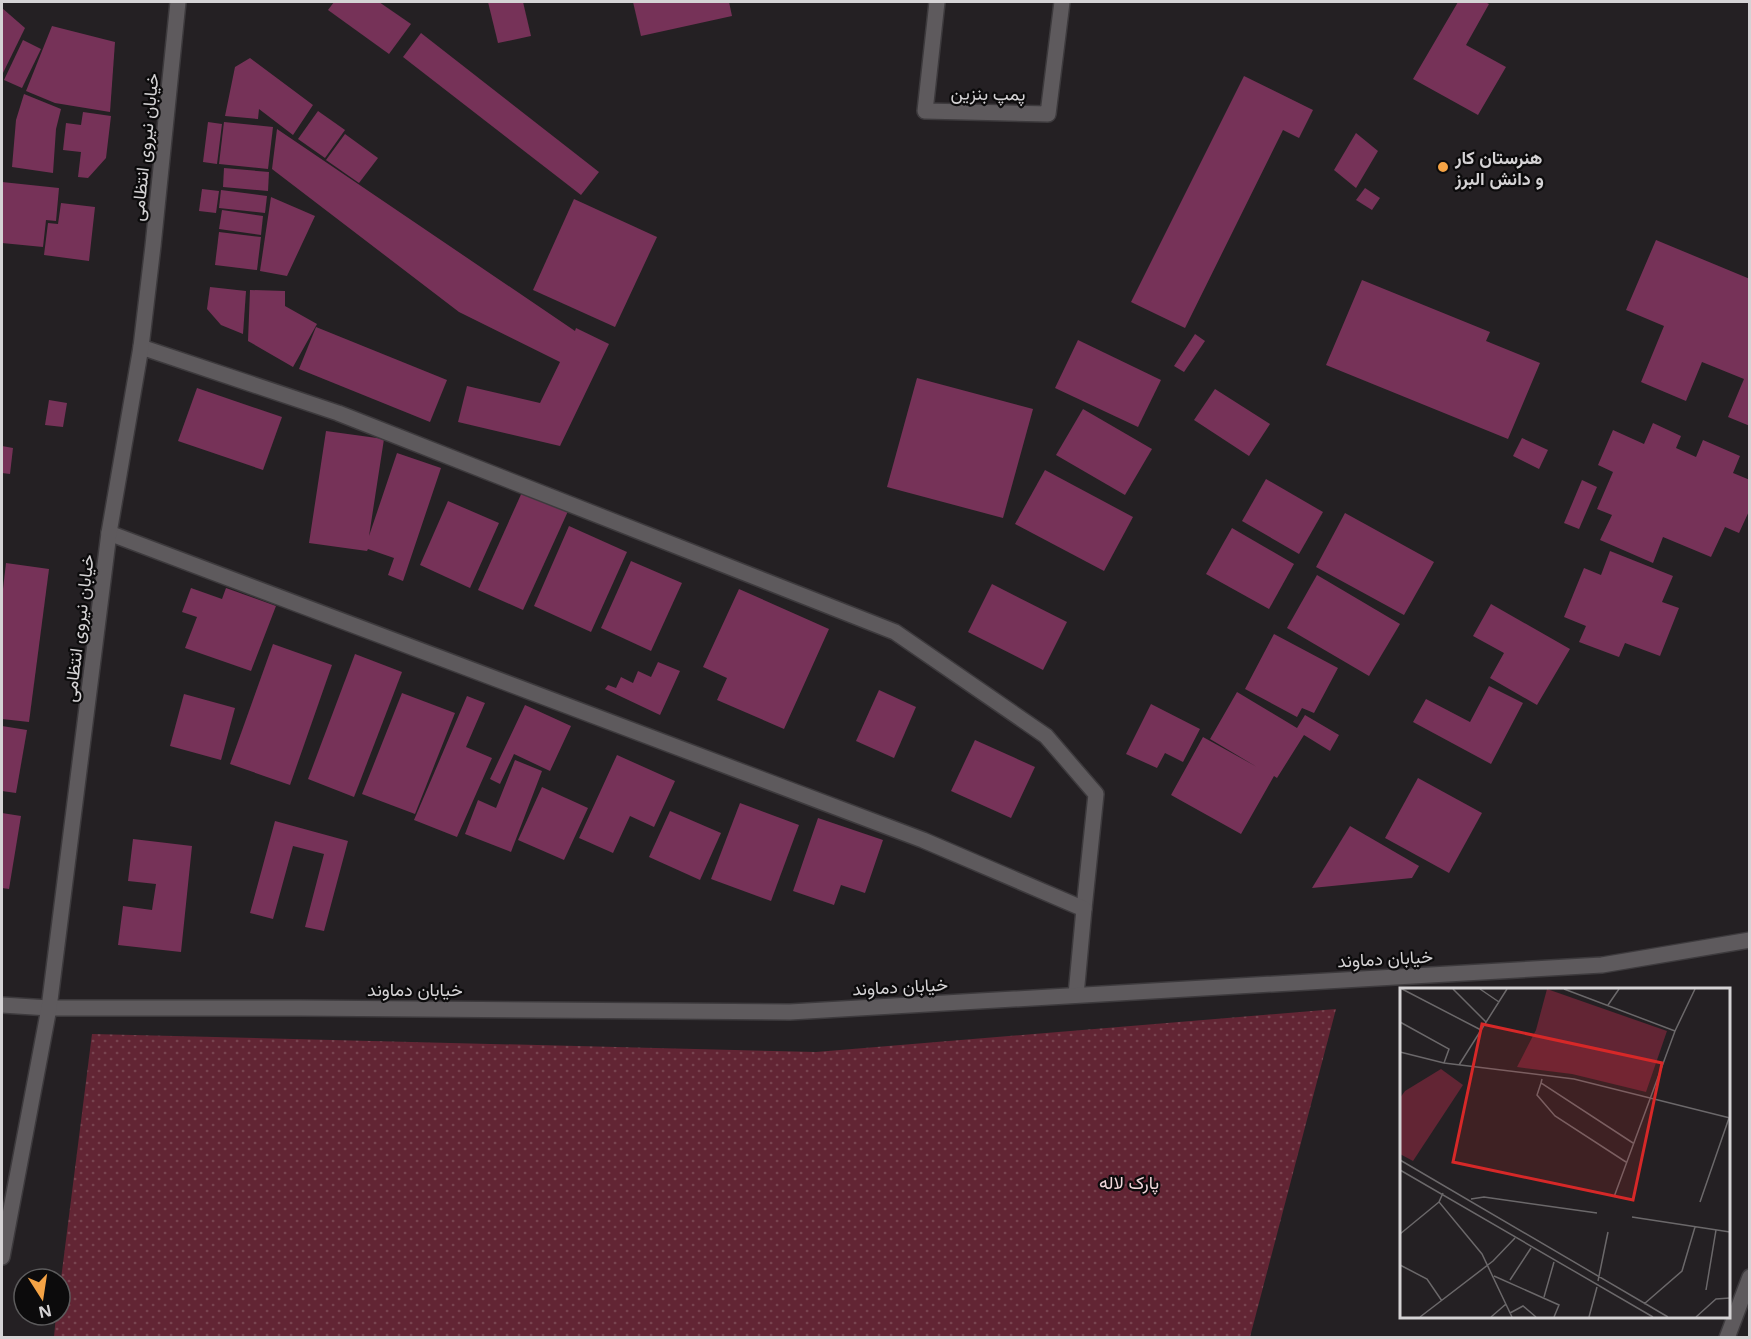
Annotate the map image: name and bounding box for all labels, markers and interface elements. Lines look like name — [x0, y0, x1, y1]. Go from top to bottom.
street label: خیابان نیروی انتظامی — [124, 72, 164, 222]
street label: پمپ بنزین — [950, 80, 1026, 107]
place label: هنرستان کار و دانش البرز — [1454, 145, 1544, 190]
marker: هنرستان کار و دانش البرز — [1436, 160, 1450, 174]
street label: خیابان نیروی انتظامی — [57, 553, 99, 703]
street label: خیابان دماوند — [1337, 944, 1433, 972]
street label: خیابان دماوند — [852, 972, 948, 1000]
street label: خیابان دماوند — [367, 977, 463, 1001]
inset map — [1400, 988, 1730, 1318]
park label: پارک لاله — [1099, 1170, 1159, 1195]
north arrow — [12, 1267, 72, 1327]
text: N — [36, 1300, 54, 1324]

